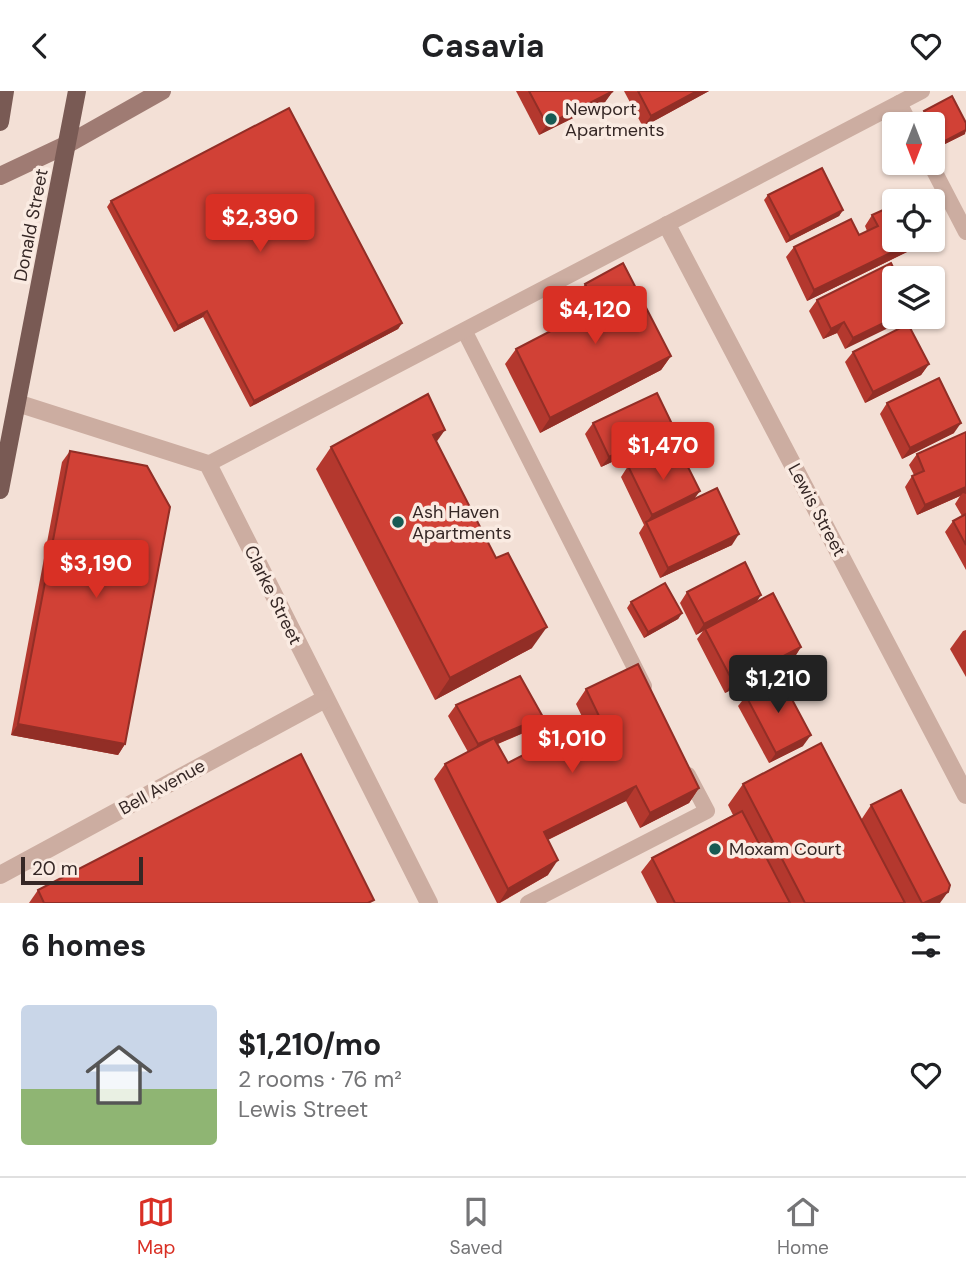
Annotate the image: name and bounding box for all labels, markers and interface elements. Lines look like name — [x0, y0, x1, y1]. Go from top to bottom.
text: Casavia — [421, 25, 545, 67]
icon: back — [21, 27, 59, 65]
icon: heart — [907, 27, 945, 65]
place label: Newport Apartments — [565, 97, 664, 142]
marker: Newport Apartments — [543, 111, 559, 127]
north arrow — [882, 112, 945, 175]
map controls — [882, 112, 945, 329]
street label: Donald Street — [8, 167, 54, 283]
button: locate — [882, 189, 945, 252]
pin: $2,390 — [203, 195, 317, 254]
text: $2,390 — [222, 202, 298, 232]
button: layers — [882, 266, 945, 329]
pin: $4,120 — [538, 287, 652, 346]
text: $4,120 — [559, 294, 631, 324]
pin: $1,470 — [606, 423, 720, 482]
text: $1,470 — [627, 430, 699, 460]
street label: Lewis Street — [782, 459, 852, 561]
place label: Ash Haven Apartments — [412, 500, 511, 545]
marker: Ash Haven Apartments — [390, 514, 406, 530]
pin: $3,190 — [39, 540, 153, 600]
street label: Clarke Street — [239, 541, 307, 649]
text: $3,190 — [60, 548, 132, 578]
pin: $1,210 — [721, 655, 835, 715]
text: $1,210 — [745, 663, 811, 693]
pin: $1,010 — [515, 715, 629, 775]
text: $1,010 — [538, 723, 606, 753]
street label: Bell Avenue — [115, 753, 209, 821]
place label: Moxam Court — [729, 837, 842, 861]
marker: Moxam Court — [707, 841, 723, 857]
scale bar — [21, 854, 144, 886]
text: 20 m — [32, 856, 78, 881]
text: 6 homes — [21, 926, 146, 965]
icon: filters — [907, 926, 945, 964]
text: $1,210/mo — [238, 1025, 381, 1064]
icon: home — [77, 1033, 161, 1117]
icon: heart — [907, 1056, 945, 1094]
text: 2 rooms · 76 m² — [238, 1064, 402, 1094]
text: Lewis Street — [238, 1094, 368, 1124]
tab: Map — [137, 1193, 175, 1260]
tab: Saved — [450, 1193, 503, 1260]
tab: Home — [777, 1193, 829, 1260]

